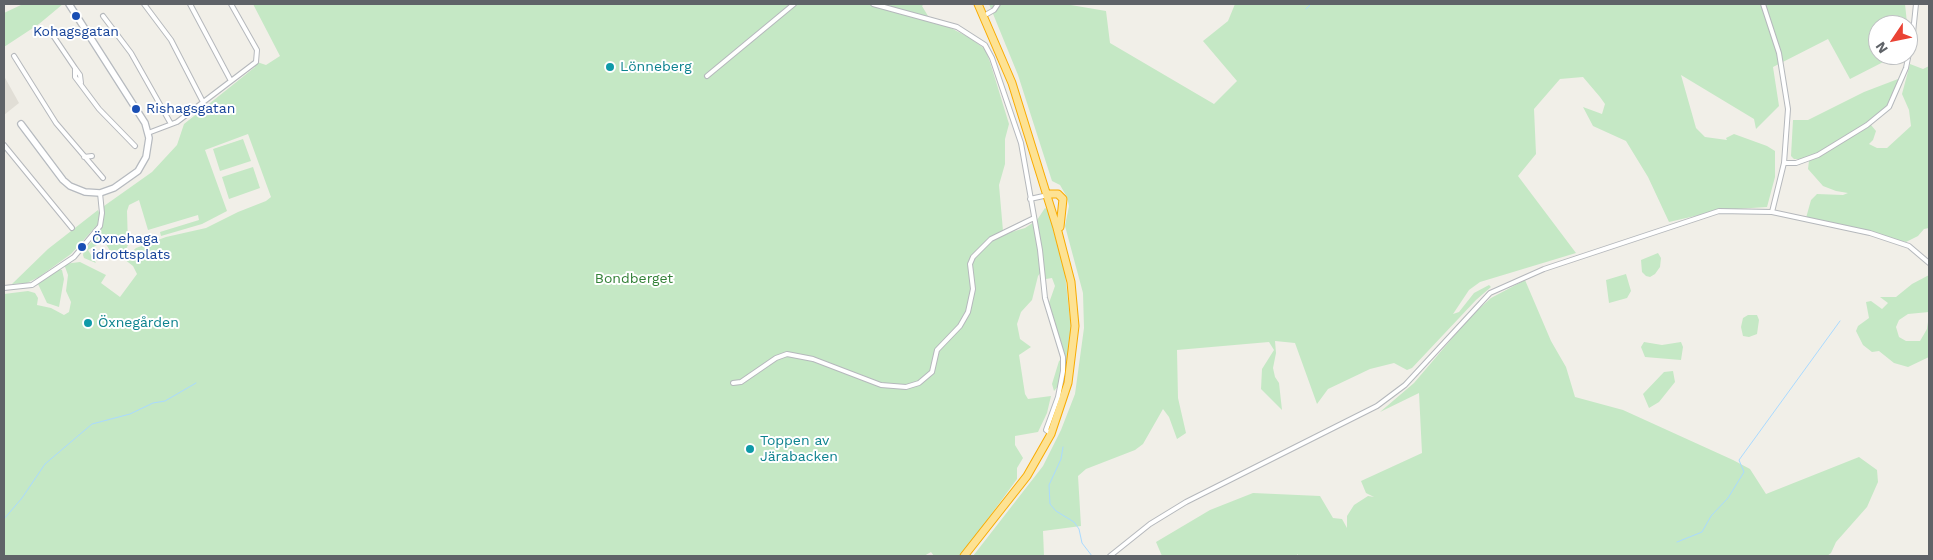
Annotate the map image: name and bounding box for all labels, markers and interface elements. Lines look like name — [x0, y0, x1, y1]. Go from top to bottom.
marker: Kohagsgatan — [70, 10, 82, 22]
north arrow — [1868, 15, 1918, 65]
place label: Kohagsgatan — [33, 24, 119, 40]
text: N — [1872, 39, 1891, 57]
place label: Lönneberg — [620, 59, 692, 75]
marker: Lönneberg — [604, 61, 616, 73]
place label: Rishagsgatan — [146, 101, 235, 117]
marker: Rishagsgatan — [130, 103, 142, 115]
place label: Öxnehaga idrottsplats — [92, 231, 170, 264]
marker: Öxnehaga idrottsplats — [76, 241, 88, 253]
park label: Bondberget — [595, 271, 673, 287]
place label: Öxnegården — [98, 315, 179, 331]
marker: Öxnegården — [82, 317, 94, 329]
place label: Toppen av Järabacken — [760, 433, 838, 466]
marker: Toppen av Järabacken — [744, 443, 756, 455]

